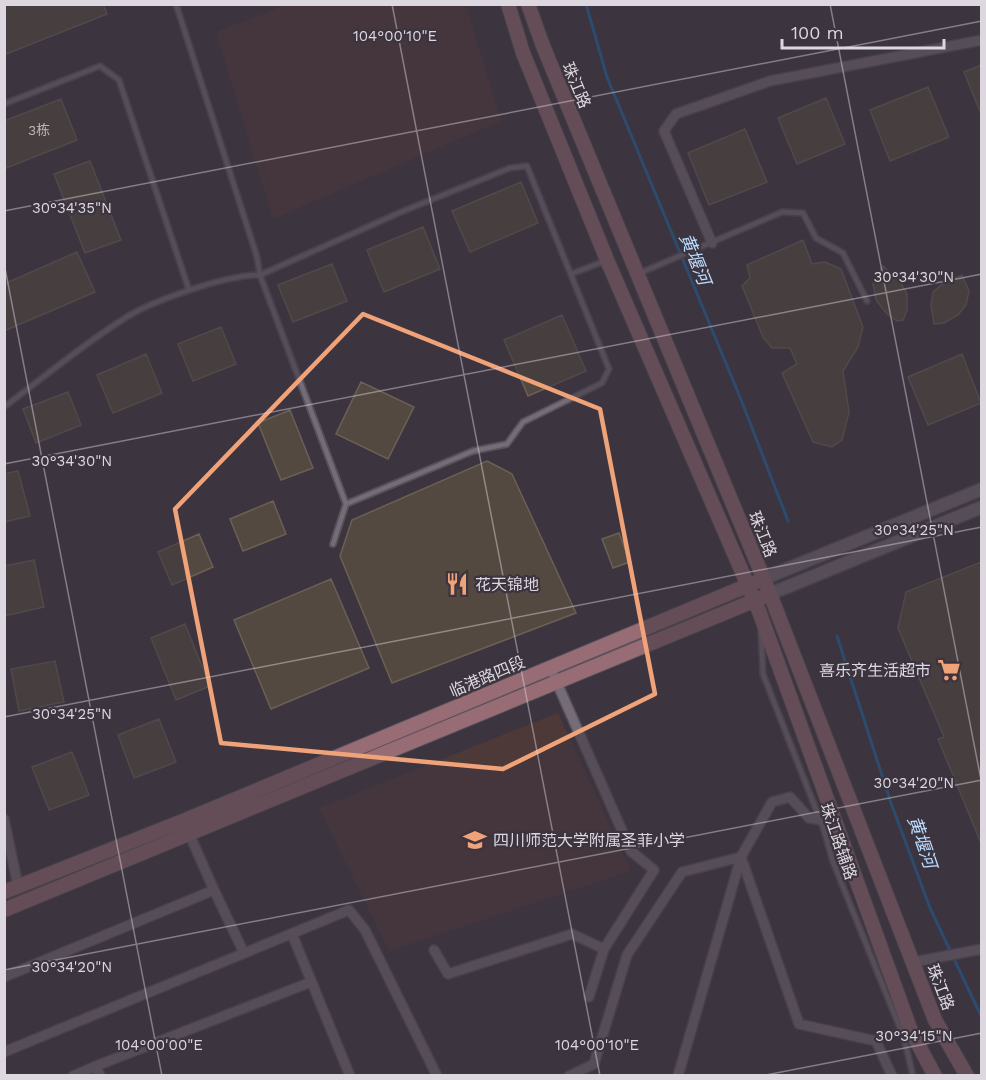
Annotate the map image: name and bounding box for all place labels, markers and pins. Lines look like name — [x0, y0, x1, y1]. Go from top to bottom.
restaurant icon: 花天锦地 — [444, 571, 470, 597]
place label: 花天锦地 — [475, 575, 539, 594]
supermarket icon: 喜乐齐生活超市 — [936, 657, 962, 683]
place label: 喜乐齐生活超市 — [819, 661, 931, 680]
school or university icon: 四川师范大学附属圣菲小学 — [462, 827, 488, 853]
place label: 四川师范大学附属圣菲小学 — [493, 831, 685, 850]

